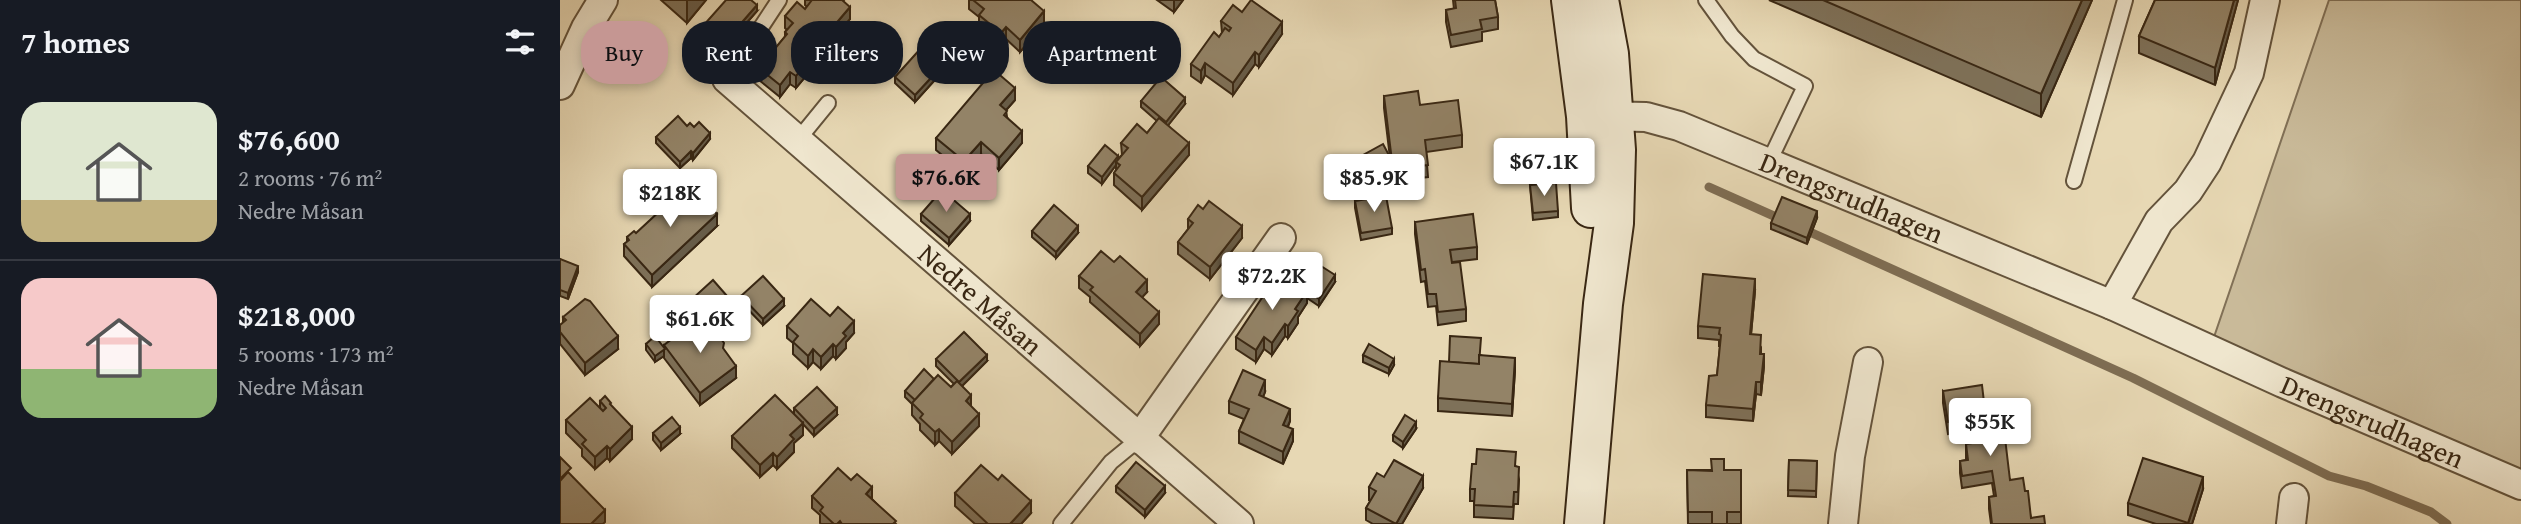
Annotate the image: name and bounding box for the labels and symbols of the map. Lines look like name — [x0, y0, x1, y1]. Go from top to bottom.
pin: $67.1K — [1487, 138, 1601, 198]
street label: Drengsrudhagen — [1754, 141, 1950, 253]
pin: $76.6K — [889, 154, 1003, 214]
pin: $85.9K — [1317, 154, 1431, 214]
pin: $218K — [621, 170, 719, 229]
street label: Nedre Måsan — [910, 233, 1052, 365]
pin: $72.2K — [1215, 252, 1329, 312]
pin: $61.6K — [643, 296, 757, 355]
street label: Drengsrudhagen — [2275, 364, 2471, 478]
pin: $55K — [1949, 398, 2031, 458]

